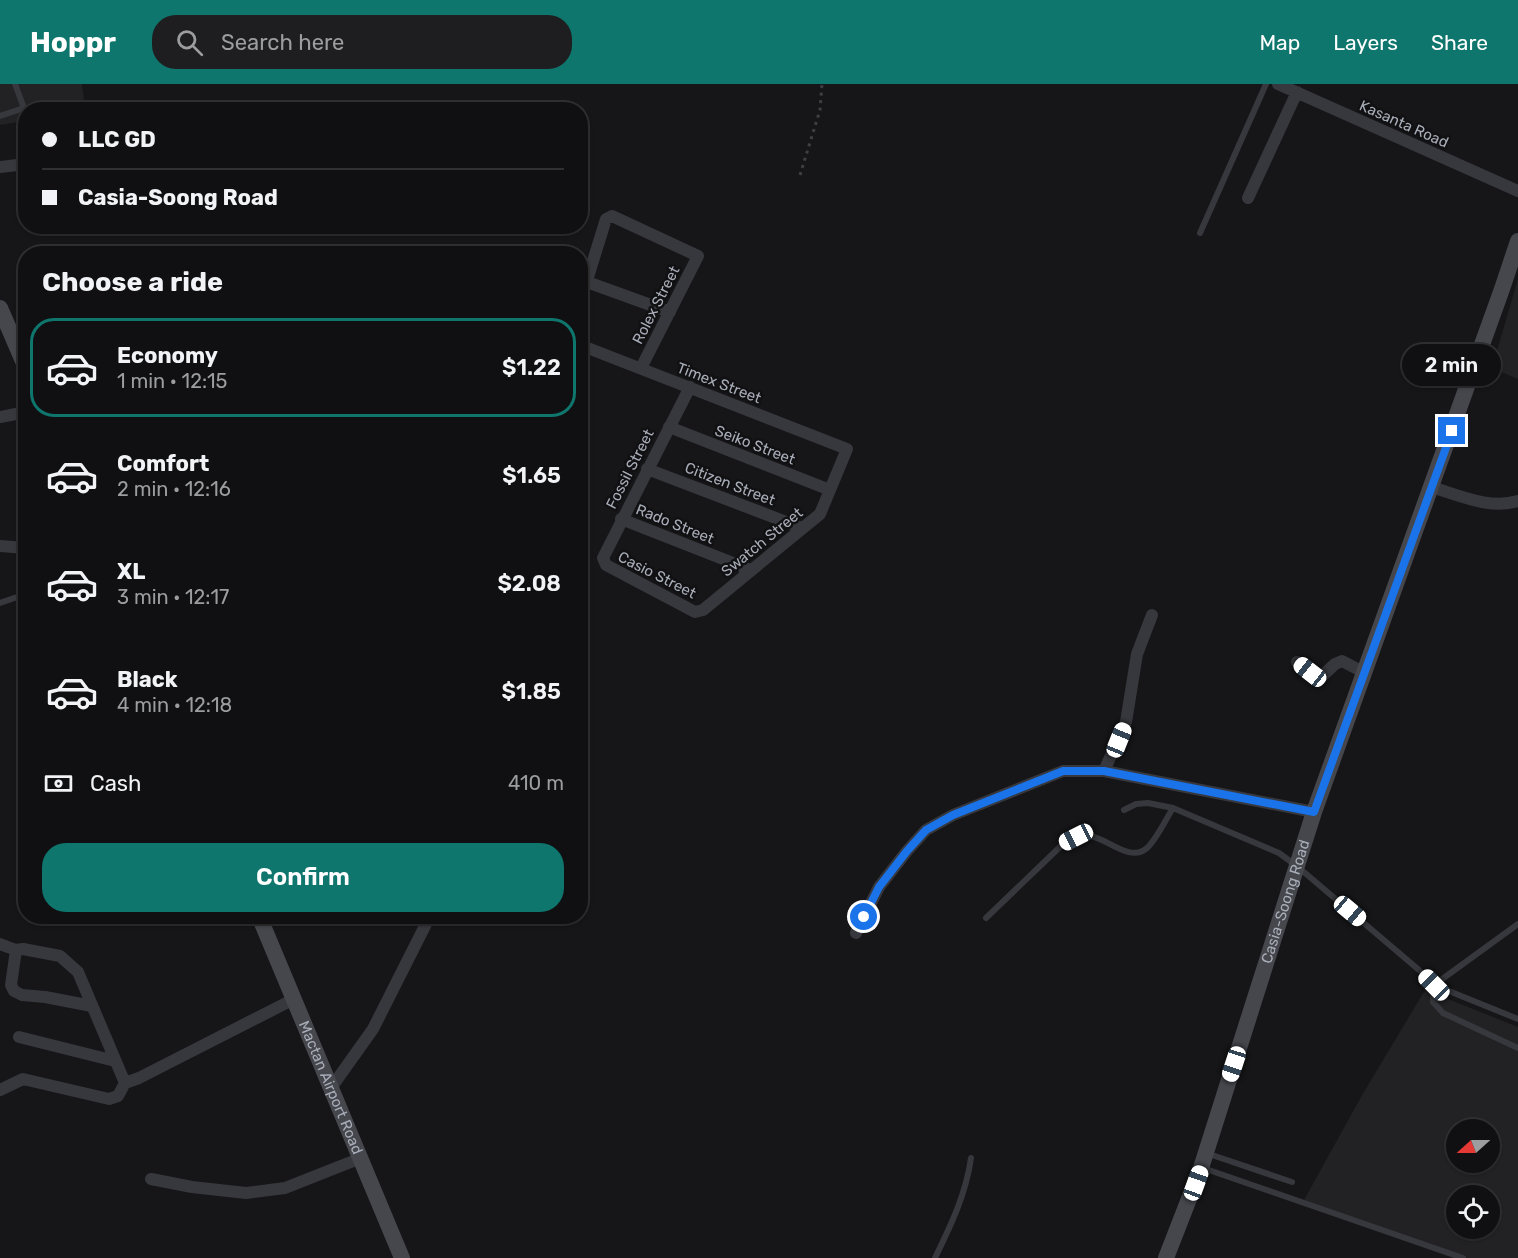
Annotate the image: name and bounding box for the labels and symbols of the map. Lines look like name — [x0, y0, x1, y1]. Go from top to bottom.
street label: Kasanta Road — [1357, 96, 1451, 152]
street label: Rolex Street — [629, 263, 683, 347]
callout: 2 min — [1402, 344, 1502, 386]
street label: Timex Street — [674, 359, 764, 407]
route end — [1438, 417, 1465, 444]
street label: Seiko Street — [712, 421, 798, 469]
street label: Fossil Street — [602, 426, 658, 512]
street label: Citizen Street — [682, 459, 778, 510]
street label: Rado Street — [633, 500, 717, 548]
street label: Swatch Street — [718, 504, 806, 580]
street label: Casio Street — [615, 548, 699, 602]
car — [1290, 654, 1330, 690]
car — [1104, 720, 1134, 760]
car — [1056, 821, 1096, 853]
street label: Casia-Soong Road — [1257, 838, 1314, 966]
car — [1330, 893, 1370, 929]
route start — [850, 903, 877, 930]
car — [1415, 966, 1453, 1004]
street label: Mactan Airport Road — [295, 1018, 367, 1157]
car — [1220, 1044, 1248, 1084]
north arrow — [1446, 1119, 1500, 1173]
car — [1181, 1163, 1211, 1203]

